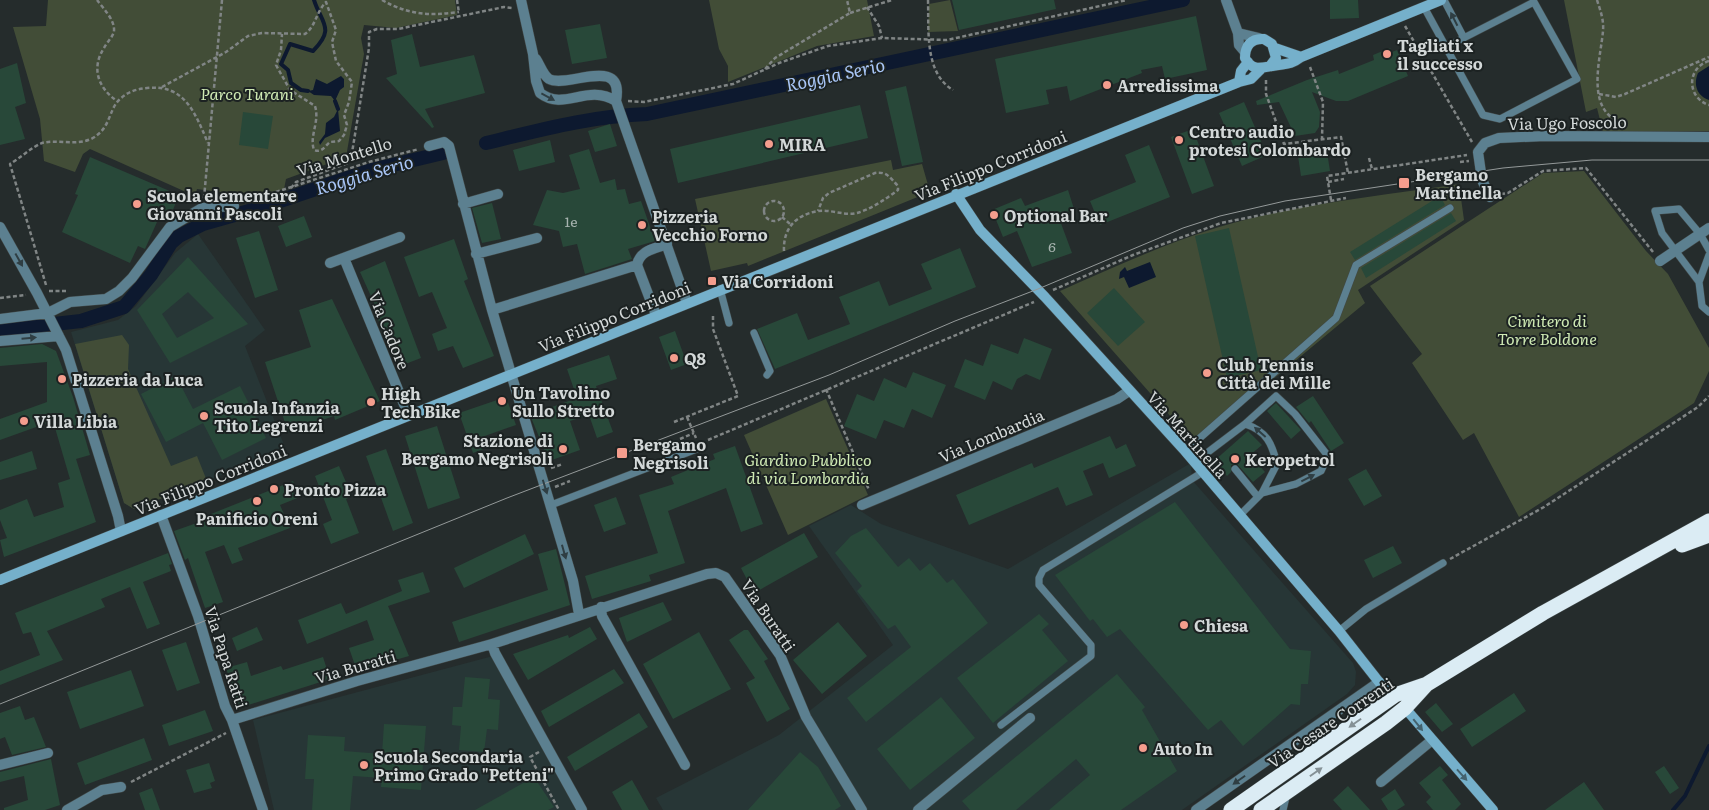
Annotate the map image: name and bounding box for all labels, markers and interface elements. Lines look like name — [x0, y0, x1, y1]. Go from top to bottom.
one-way arrow — [1450, 12, 1458, 26]
place label: Tagliati x il successo — [1397, 33, 1483, 75]
marker: Tagliati x il successo — [1381, 48, 1393, 60]
water label: Roggia Serio — [783, 50, 887, 98]
place label: Arredissima — [1117, 73, 1219, 97]
marker: Arredissima — [1101, 79, 1113, 91]
park label: Parco Turani — [200, 81, 294, 105]
one-way arrow — [540, 93, 555, 101]
street label: Via Ugo Foscolo — [1507, 109, 1627, 135]
place label: Centro audio protesi Colombardo — [1189, 119, 1351, 161]
street label: Via Filippo Corridoni — [910, 123, 1070, 207]
street label: Via Montello — [294, 130, 394, 182]
place label: MIRA — [779, 132, 825, 156]
marker: Centro audio protesi Colombardo — [1173, 134, 1185, 146]
marker: MIRA — [763, 138, 775, 150]
water label: Roggia Serio — [312, 147, 416, 201]
place label: Bergamo Martinella — [1415, 162, 1503, 204]
marker: Bergamo Martinella — [1397, 176, 1411, 190]
place label: Scuola elementare Giovanni Pascoli — [147, 183, 297, 225]
marker: Scuola elementare Giovanni Pascoli — [131, 198, 143, 210]
place label: Optional Bar — [1004, 203, 1108, 227]
place label: Pizzeria Vecchio Forno — [652, 204, 768, 246]
marker: Optional Bar — [988, 209, 1000, 221]
house number: 1e — [565, 211, 577, 231]
marker: Pizzeria Vecchio Forno — [636, 219, 648, 231]
house number: 6 — [1048, 236, 1056, 256]
one-way arrow — [14, 253, 23, 267]
place label: Via Corridoni — [722, 269, 834, 293]
street label: Via Filippo Corridoni — [534, 274, 694, 358]
marker: Via Corridoni — [706, 275, 718, 287]
street label: Via Cadore — [363, 287, 417, 373]
park label: Cimitero di Torre Boldone — [1497, 308, 1597, 350]
one-way arrow — [22, 334, 38, 342]
place label: Q8 — [684, 346, 707, 370]
marker: Q8 — [668, 352, 680, 364]
place label: Club Tennis Città dei Mille — [1217, 352, 1331, 394]
place label: Pizzeria da Luca — [72, 367, 204, 391]
marker: Club Tennis Città dei Mille — [1201, 367, 1213, 379]
marker: Pizzeria da Luca — [56, 373, 68, 385]
place label: Un Tavolino Sullo Stretto — [512, 380, 615, 422]
place label: High Tech Bike — [381, 381, 460, 423]
street label: Via Martinella — [1142, 385, 1234, 483]
place label: Scuola Infanzia Tito Legrenzi — [214, 395, 340, 437]
marker: Un Tavolino Sullo Stretto — [496, 395, 508, 407]
marker: High Tech Bike — [365, 396, 377, 408]
street label: Via Lombardia — [935, 402, 1048, 468]
place label: Villa Libia — [34, 409, 118, 433]
marker: Scuola Infanzia Tito Legrenzi — [198, 410, 210, 422]
marker: Villa Libia — [18, 415, 30, 427]
one-way arrow — [1253, 427, 1266, 438]
place label: Stazione di Bergamo Negrisoli — [401, 428, 553, 470]
place label: Bergamo Negrisoli — [633, 432, 709, 474]
street label: Via Filippo Corridoni — [130, 437, 290, 521]
marker: Stazione di Bergamo Negrisoli — [557, 443, 569, 455]
marker: Bergamo Negrisoli — [615, 446, 629, 460]
park label: Giardino Pubblico di via Lombardia — [744, 447, 872, 489]
place label: Keropetrol — [1245, 447, 1335, 471]
marker: Keropetrol — [1229, 453, 1241, 465]
one-way arrow — [1301, 474, 1316, 482]
place label: Pronto Pizza — [284, 477, 387, 501]
one-way arrow — [542, 480, 550, 495]
marker: Pronto Pizza — [268, 483, 280, 495]
marker: Panificio Oreni — [251, 495, 263, 507]
place label: Panificio Oreni — [196, 506, 318, 530]
one-way arrow — [561, 545, 569, 560]
street label: Via Buratti — [736, 574, 802, 656]
street label: Via Papa Ratti — [199, 603, 255, 711]
place label: Chiesa — [1194, 613, 1249, 637]
marker: Chiesa — [1178, 619, 1190, 631]
street label: Via Buratti — [312, 643, 398, 689]
street label: Via Cesare Correnti — [1262, 671, 1398, 773]
one-way arrow — [1348, 718, 1362, 728]
one-way arrow — [1412, 718, 1423, 731]
place label: Auto In — [1153, 736, 1213, 760]
marker: Auto In — [1137, 742, 1149, 754]
place label: Scuola Secondaria Primo Grado "Petteni" — [374, 744, 554, 786]
marker: Scuola Secondaria Primo Grado "Petteni" — [358, 759, 370, 771]
one-way arrow — [1309, 767, 1322, 777]
one-way arrow — [1456, 769, 1468, 781]
one-way arrow — [1232, 775, 1246, 785]

